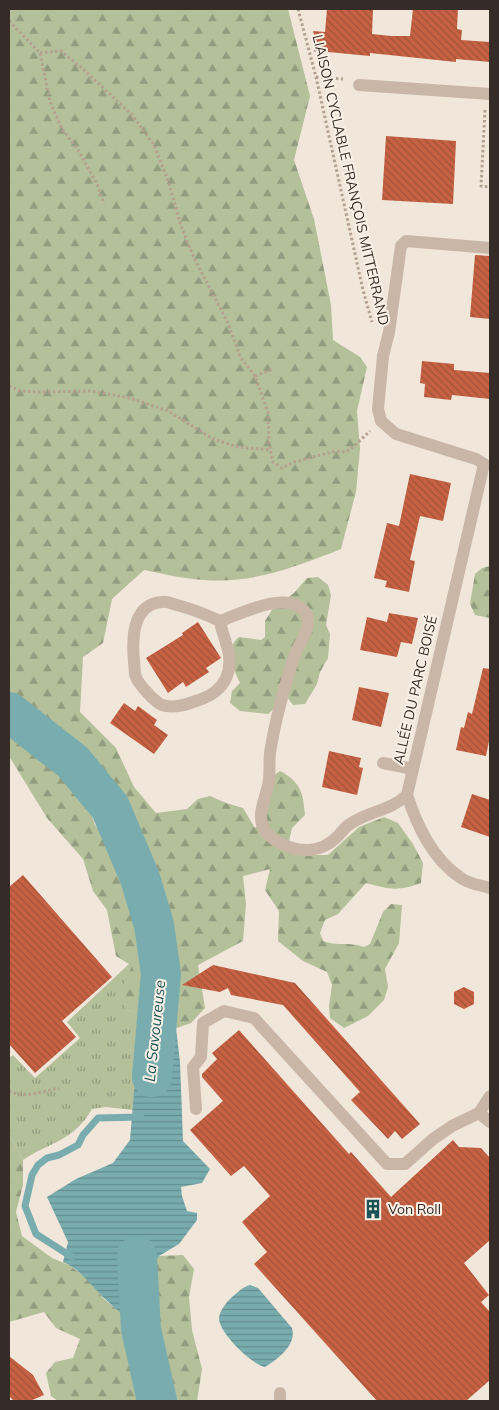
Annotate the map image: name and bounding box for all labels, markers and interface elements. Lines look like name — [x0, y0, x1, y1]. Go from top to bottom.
street label: LIAISON CYCLABLE FRANÇOIS MITTERRAND — [309, 33, 393, 327]
street label: ALLÉE DU PARC BOISÉ — [389, 614, 441, 766]
water label: La Savoureuse — [140, 979, 169, 1083]
building icon: Von Roll — [362, 1198, 384, 1220]
place label: Von Roll — [388, 1200, 441, 1218]

